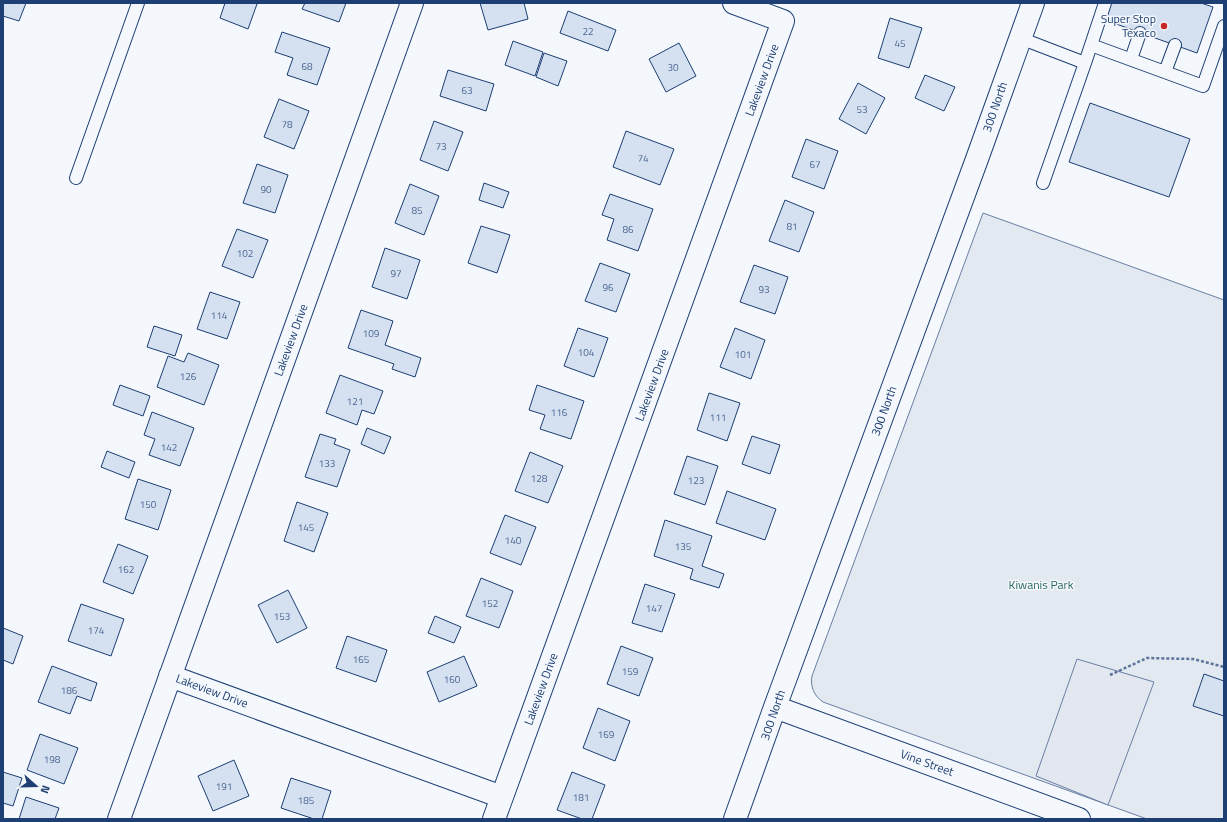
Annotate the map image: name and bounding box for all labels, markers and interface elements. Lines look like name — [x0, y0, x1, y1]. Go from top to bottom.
place label: Super Stop Texaco — [1101, 9, 1156, 42]
marker: Super Stop Texaco — [1159, 21, 1169, 31]
house number: 22 — [582, 24, 594, 39]
house number: 45 — [894, 36, 906, 51]
street label: Lakeview Drive — [740, 41, 783, 119]
house number: 68 — [301, 59, 313, 74]
house number: 30 — [667, 60, 679, 75]
street label: 300 North — [977, 79, 1012, 135]
house number: 63 — [461, 83, 473, 98]
house number: 53 — [856, 102, 868, 117]
house number: 78 — [281, 117, 293, 132]
house number: 73 — [435, 139, 447, 154]
house number: 74 — [637, 151, 649, 166]
house number: 67 — [809, 157, 821, 172]
house number: 90 — [260, 182, 272, 197]
house number: 85 — [411, 203, 423, 218]
house number: 81 — [786, 219, 798, 234]
house number: 86 — [622, 222, 634, 237]
house number: 102 — [237, 246, 253, 261]
house number: 97 — [390, 266, 402, 281]
house number: 96 — [602, 280, 614, 295]
house number: 93 — [758, 282, 770, 297]
street label: Lakeview Drive — [269, 301, 312, 379]
house number: 114 — [211, 308, 228, 323]
house number: 109 — [363, 326, 380, 341]
house number: 104 — [578, 345, 595, 360]
street label: Lakeview Drive — [630, 346, 673, 424]
house number: 101 — [735, 347, 751, 362]
house number: 126 — [180, 369, 197, 384]
street label: 300 North — [866, 383, 901, 439]
house number: 121 — [347, 394, 363, 409]
house number: 116 — [551, 405, 568, 420]
house number: 111 — [710, 410, 726, 425]
house number: 142 — [161, 440, 177, 455]
house number: 133 — [319, 456, 335, 471]
house number: 128 — [531, 471, 548, 486]
house number: 123 — [688, 473, 704, 488]
house number: 150 — [140, 497, 157, 512]
house number: 145 — [298, 520, 315, 535]
house number: 140 — [505, 533, 522, 548]
house number: 135 — [675, 539, 692, 554]
house number: 162 — [118, 562, 134, 577]
park label: Kiwanis Park — [1009, 575, 1074, 594]
house number: 152 — [482, 596, 498, 611]
house number: 147 — [646, 601, 662, 616]
house number: 153 — [274, 609, 290, 624]
house number: 174 — [88, 623, 105, 638]
street label: Lakeview Drive — [519, 650, 562, 728]
house number: 165 — [353, 652, 370, 667]
house number: 159 — [622, 664, 639, 679]
street label: Lakeview Drive — [173, 669, 251, 712]
house number: 160 — [444, 672, 461, 687]
house number: 186 — [61, 683, 78, 698]
street label: 300 North — [755, 687, 790, 743]
house number: 169 — [598, 727, 615, 742]
street label: Vine Street — [898, 744, 957, 781]
house number: 198 — [44, 752, 61, 767]
north arrow — [16, 766, 56, 806]
house number: 191 — [216, 779, 232, 794]
text: N — [37, 783, 54, 796]
house number: 181 — [573, 790, 589, 805]
house number: 185 — [298, 793, 315, 808]

